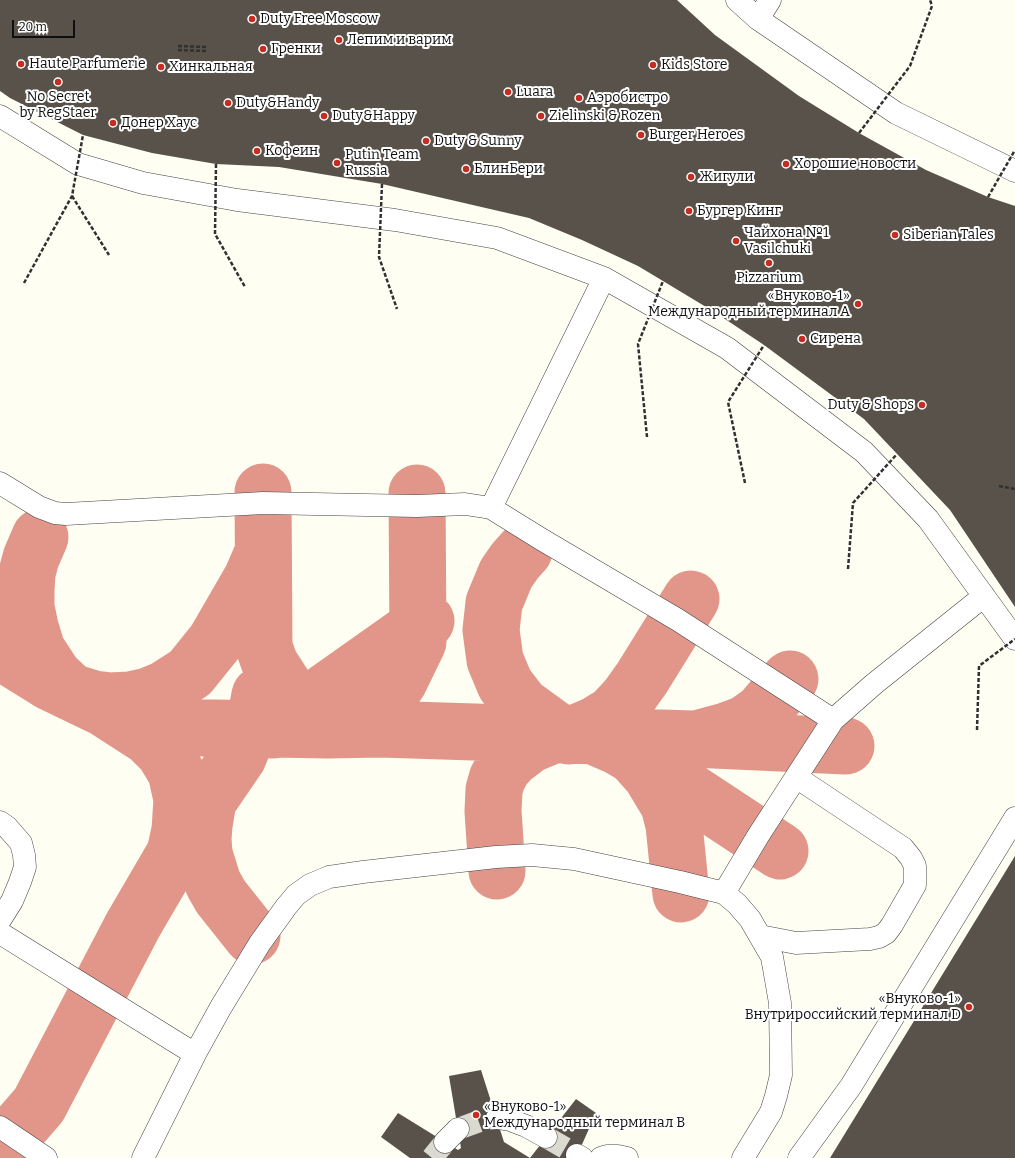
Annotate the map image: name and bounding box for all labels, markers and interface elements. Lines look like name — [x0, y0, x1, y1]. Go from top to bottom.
place label: Duty Free Moscow — [260, 11, 378, 27]
scale bar — [14, 12, 77, 38]
marker: Duty Free Moscow — [247, 14, 257, 24]
text: 20 m — [19, 20, 47, 34]
place label: Лепим и варим — [347, 32, 452, 48]
marker: Лепим и варим — [334, 35, 344, 45]
place label: Гренки — [271, 41, 321, 57]
marker: Гренки — [258, 44, 268, 54]
place label: Haute Parfumerie — [29, 56, 146, 72]
place label: Kids Store — [661, 57, 727, 73]
marker: Haute Parfumerie — [16, 59, 26, 69]
place label: Хинкальная — [169, 59, 253, 75]
marker: Kids Store — [648, 60, 658, 70]
marker: Хинкальная — [156, 62, 166, 72]
marker: No Secret by RegStaer — [53, 77, 63, 87]
place label: Luara — [516, 84, 553, 100]
marker: Luara — [503, 87, 513, 97]
place label: No Secret by RegStaer — [19, 89, 97, 122]
place label: Аэробистро — [587, 90, 668, 106]
marker: Аэробистро — [574, 93, 584, 103]
place label: Duty&Handy — [236, 95, 320, 111]
marker: Duty&Handy — [223, 98, 233, 108]
place label: Duty&Happy — [332, 108, 415, 124]
place label: Zielinski & Rozen — [549, 108, 660, 124]
marker: Duty&Happy — [319, 111, 329, 121]
marker: Zielinski & Rozen — [536, 111, 546, 121]
place label: Донер Хаус — [121, 115, 197, 131]
marker: Донер Хаус — [108, 118, 118, 128]
place label: Burger Heroes — [649, 127, 743, 143]
marker: Burger Heroes — [636, 130, 646, 140]
place label: Duty & Sunny — [434, 133, 522, 149]
marker: Duty & Sunny — [421, 136, 431, 146]
place label: Кофеин — [265, 143, 318, 159]
marker: Кофеин — [252, 146, 262, 156]
place label: Putin Team Russia — [345, 147, 419, 180]
place label: Хорошие новости — [794, 156, 916, 172]
marker: Putin Team Russia — [332, 158, 342, 168]
marker: Хорошие новости — [781, 159, 791, 169]
place label: БлинБери — [474, 161, 543, 177]
marker: БлинБери — [461, 164, 471, 174]
place label: Жигули — [699, 169, 754, 185]
marker: Жигули — [686, 172, 696, 182]
place label: Бургер Кинг — [697, 203, 781, 219]
marker: Бургер Кинг — [684, 206, 694, 216]
place label: Чайхона №1 Vasilchuki — [744, 225, 829, 258]
place label: Siberian Tales — [903, 227, 994, 243]
marker: Siberian Tales — [890, 230, 900, 240]
marker: Чайхона №1 Vasilchuki — [731, 236, 741, 246]
marker: Pizzarium — [764, 258, 774, 268]
place label: Pizzarium — [736, 270, 802, 286]
place label: «Внуково-1» Международный терминал А — [648, 288, 850, 320]
marker: «Внуково-1» Международный терминал А — [853, 299, 863, 309]
place label: Сирена — [810, 331, 861, 347]
marker: Сирена — [797, 334, 807, 344]
place label: Duty & Shops — [828, 397, 914, 413]
marker: Duty & Shops — [917, 400, 927, 410]
place label: «Внуково-1» Внутрироссийский терминал D — [745, 991, 961, 1024]
marker: «Внуково-1» Внутрироссийский терминал D — [964, 1002, 974, 1012]
place label: «Внуково-1» Международный терминал B — [484, 1099, 685, 1132]
marker: «Внуково-1» Международный терминал B — [471, 1110, 481, 1120]

